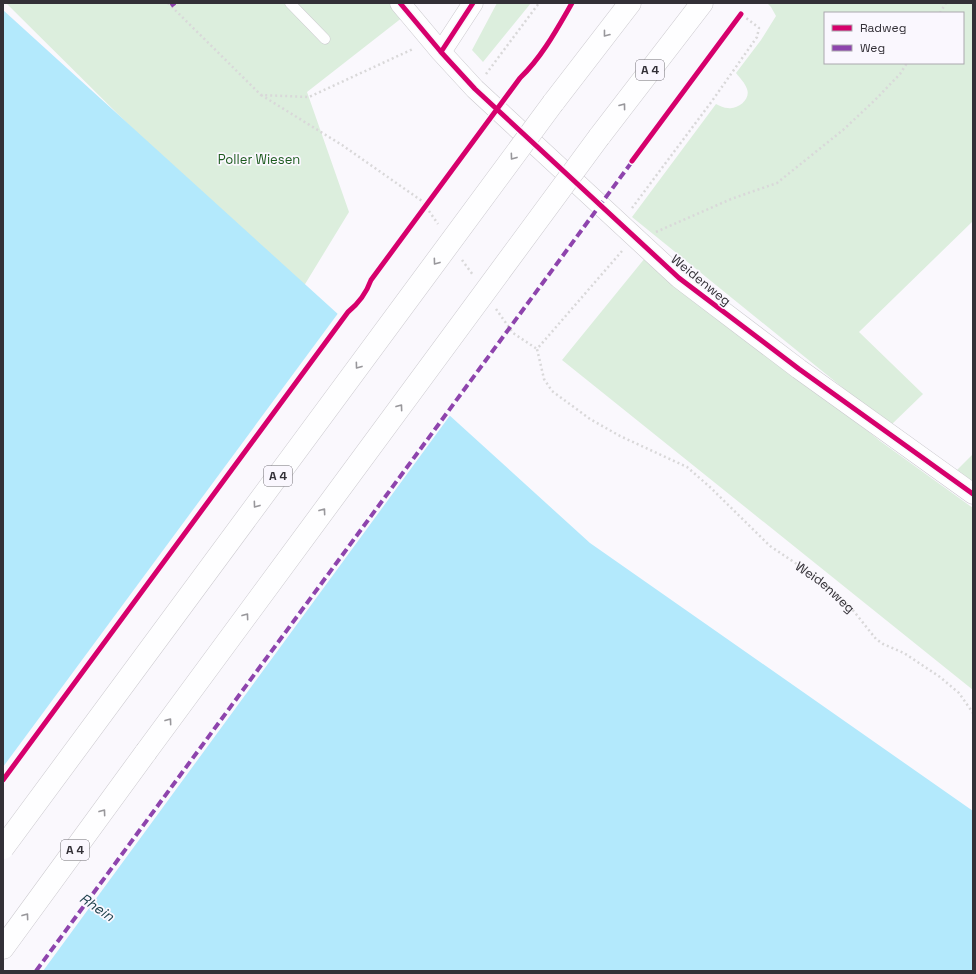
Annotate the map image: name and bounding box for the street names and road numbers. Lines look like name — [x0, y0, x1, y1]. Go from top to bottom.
road number: A 4 — [636, 60, 664, 80]
street label: Weidenweg — [668, 251, 734, 309]
road number: A 4 — [264, 466, 292, 486]
street label: Weidenweg — [792, 557, 859, 616]
road number: A 4 — [61, 840, 89, 860]

